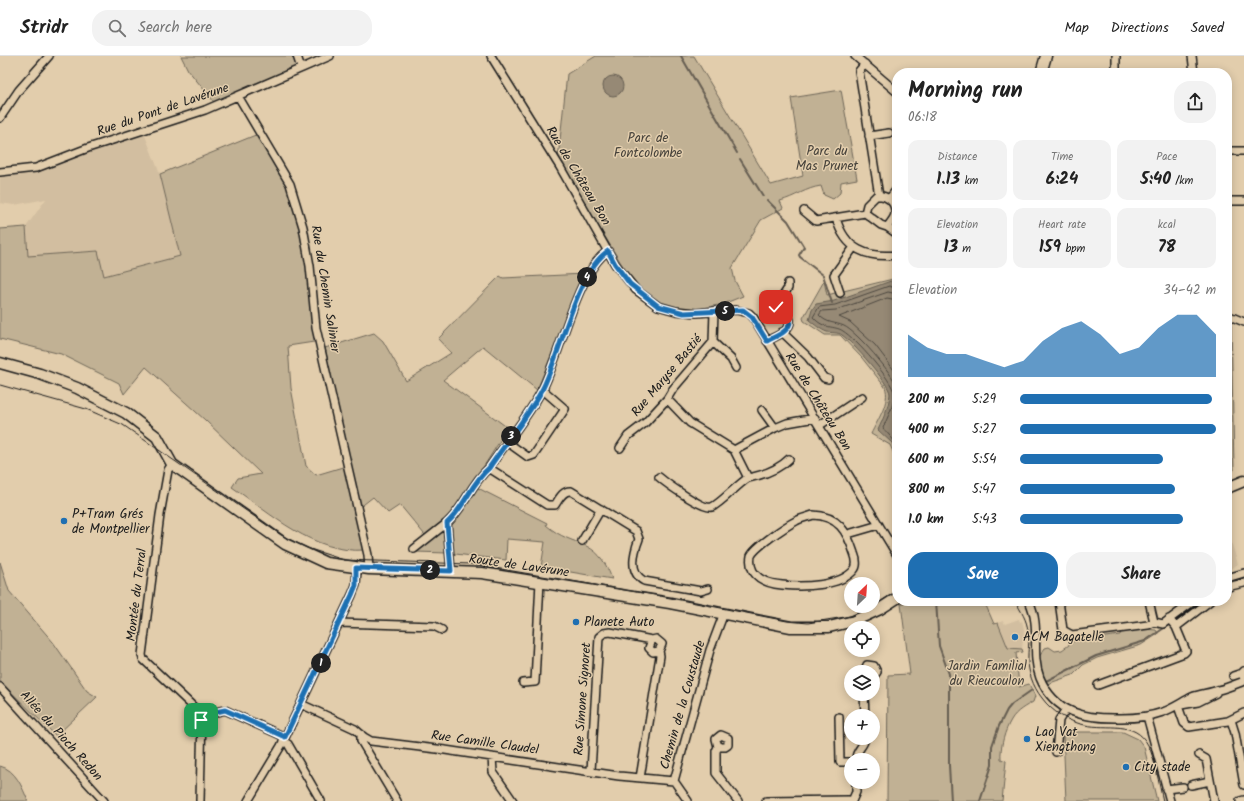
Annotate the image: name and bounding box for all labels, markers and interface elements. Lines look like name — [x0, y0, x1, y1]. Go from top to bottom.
search box — [92, 10, 372, 46]
text: Stridr — [20, 13, 68, 43]
text: Search here — [138, 16, 212, 40]
icon: search — [106, 17, 128, 39]
text: Map — [1064, 17, 1089, 39]
text: Directions — [1111, 17, 1169, 39]
text: Saved — [1191, 17, 1224, 39]
text: Morning run — [908, 74, 1023, 109]
street label: Rue du Pont de Lavérune — [94, 78, 232, 142]
button: share — [1174, 81, 1216, 123]
text: 06:18 — [908, 107, 937, 128]
street label: Rue de Château Bon — [540, 122, 616, 230]
park label: Parc de Fontcolombe — [614, 128, 682, 164]
park label: Parc du Mas Prunet — [796, 141, 859, 177]
text: Distance — [938, 148, 977, 166]
text: Time — [1051, 148, 1073, 166]
text: Pace — [1156, 148, 1177, 166]
text: 1.13 — [936, 166, 960, 193]
text: 6:24 — [1046, 166, 1078, 193]
text: 5:40 — [1140, 166, 1171, 193]
text: km — [960, 172, 978, 190]
text: /km — [1171, 172, 1193, 190]
text: Elevation — [937, 216, 978, 234]
text: Heart rate — [1038, 216, 1086, 234]
text: kcal — [1158, 216, 1176, 234]
street label: Rue du Chemin Salinier — [305, 224, 346, 355]
text: 13 — [944, 234, 958, 261]
text: 159 — [1039, 234, 1061, 261]
text: 78 — [1158, 234, 1176, 261]
text: m — [958, 240, 971, 258]
text: bpm — [1061, 240, 1085, 258]
pin: 4 — [577, 267, 597, 287]
text: 4 — [584, 268, 590, 286]
text: Elevation — [908, 280, 957, 301]
text: 34–42 m — [1163, 280, 1216, 301]
pin — [759, 290, 793, 324]
icon: check — [765, 296, 787, 318]
pin: 5 — [715, 301, 735, 321]
text: 5 — [722, 302, 728, 320]
street label: Rue Maryse Bastié — [626, 329, 709, 422]
street label: Rue de Château Bon — [779, 349, 857, 455]
text: 200 m — [908, 389, 945, 410]
text: 5:29 — [972, 389, 996, 410]
text: 400 m — [908, 419, 944, 440]
text: 5:27 — [972, 419, 996, 440]
pin: 3 — [501, 426, 521, 446]
text: 3 — [508, 427, 514, 445]
text: 600 m — [908, 449, 944, 470]
text: 5:54 — [972, 449, 996, 470]
text: 800 m — [908, 479, 945, 500]
text: 5:47 — [972, 479, 995, 500]
place label: P+Tram Grés de Montpellier — [72, 504, 150, 540]
text: 1.0 km — [908, 509, 944, 530]
text: 5:43 — [972, 509, 997, 530]
marker: P+Tram Grés de Montpellier — [59, 516, 69, 526]
street label: Montée du Terral — [121, 547, 153, 643]
street label: Route de Lavérune — [467, 549, 571, 583]
button: Save — [908, 552, 1058, 598]
button: Share — [1066, 552, 1216, 598]
pin: 2 — [420, 560, 440, 580]
text: 2 — [427, 561, 433, 579]
north arrow — [844, 577, 880, 613]
map controls — [844, 577, 880, 789]
place label: Planete Auto — [584, 612, 654, 633]
marker: Planete Auto — [571, 617, 581, 627]
button: locate — [844, 621, 880, 657]
place label: ACM Bagatelle — [1023, 627, 1104, 648]
marker: ACM Bagatelle — [1010, 632, 1020, 642]
street label: Chemin de la Coustaude — [655, 638, 712, 772]
street label: Rue Simone Signoret — [569, 641, 597, 756]
pin: 1 — [311, 653, 331, 673]
text: 1 — [319, 654, 323, 672]
park label: Jardin Familial du Rieucoulon — [947, 656, 1027, 692]
button: layers — [844, 665, 880, 701]
street label: Allée du Pioch Redon — [14, 686, 108, 786]
pin — [184, 703, 218, 737]
icon: arrive — [190, 709, 212, 731]
button: + — [844, 709, 880, 745]
place label: Lao Vat Xiengthong — [1035, 722, 1096, 758]
street label: Rue Camille Claudel — [430, 725, 540, 761]
marker: Lao Vat Xiengthong — [1022, 734, 1032, 744]
button: − — [844, 753, 880, 789]
place label: City stade — [1134, 757, 1190, 778]
marker: City stade — [1121, 762, 1131, 772]

